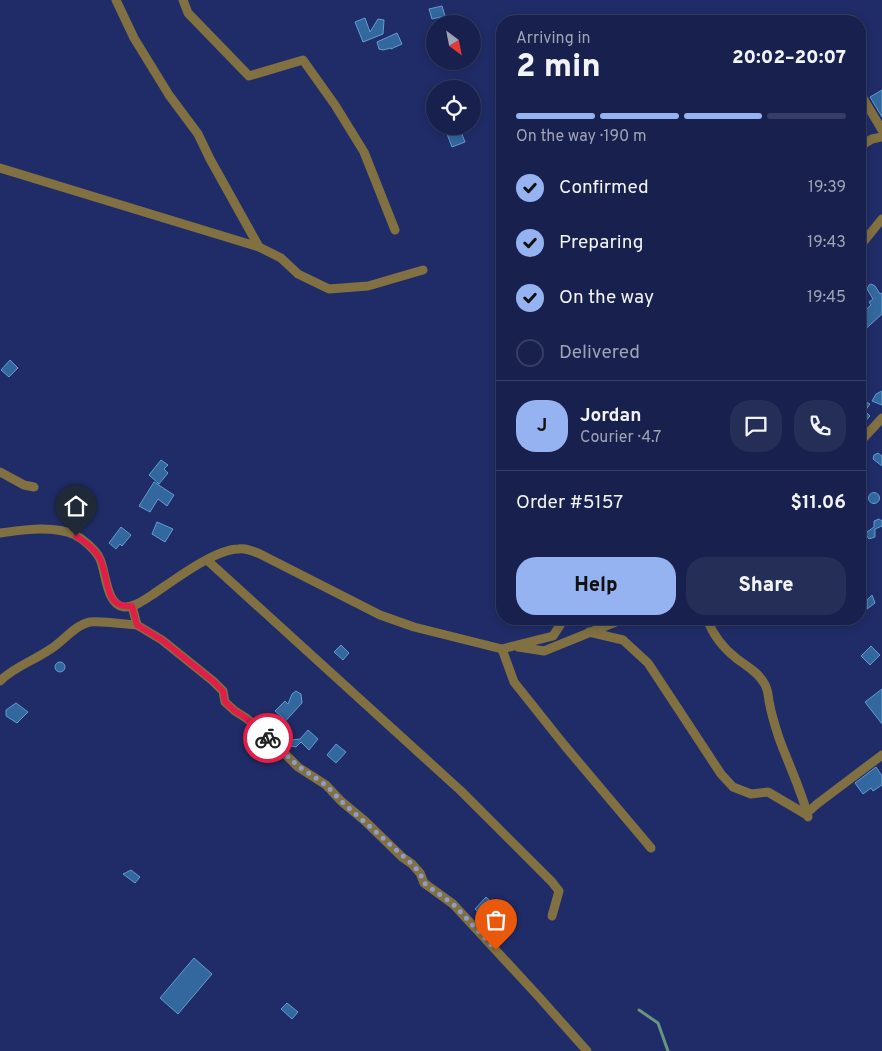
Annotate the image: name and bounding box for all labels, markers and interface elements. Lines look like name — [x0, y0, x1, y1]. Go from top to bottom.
north arrow — [426, 15, 481, 70]
map controls — [426, 15, 481, 135]
text: Arriving in — [516, 29, 591, 49]
text: 20:02–20:07 — [732, 46, 846, 70]
text: 2 min — [516, 48, 601, 88]
button: locate — [426, 80, 481, 135]
text: On the way · 190 m — [516, 127, 646, 147]
icon: check — [516, 174, 544, 202]
text: Confirmed — [559, 176, 649, 200]
text: 19:39 — [808, 178, 846, 198]
icon: check — [516, 229, 544, 257]
text: Preparing — [559, 231, 643, 255]
text: 19:43 — [807, 233, 846, 253]
icon: check — [516, 284, 544, 312]
text: On the way — [559, 286, 654, 310]
text: 19:45 — [807, 288, 846, 308]
text: Delivered — [559, 341, 640, 365]
button: chat — [730, 400, 782, 452]
button: phone — [794, 400, 846, 452]
text: Jordan — [580, 404, 642, 428]
text: J — [537, 414, 547, 438]
text: Courier · 4.7 — [580, 428, 661, 448]
pin — [55, 485, 97, 536]
text: Order #5157 — [516, 491, 623, 515]
text: $11.06 — [790, 491, 846, 515]
icon: home — [62, 492, 90, 520]
button: Help — [516, 557, 676, 615]
button: Share — [686, 557, 846, 615]
courier — [243, 713, 293, 763]
icon: bike — [254, 724, 282, 752]
pin — [475, 899, 517, 950]
icon: bag — [482, 906, 510, 934]

